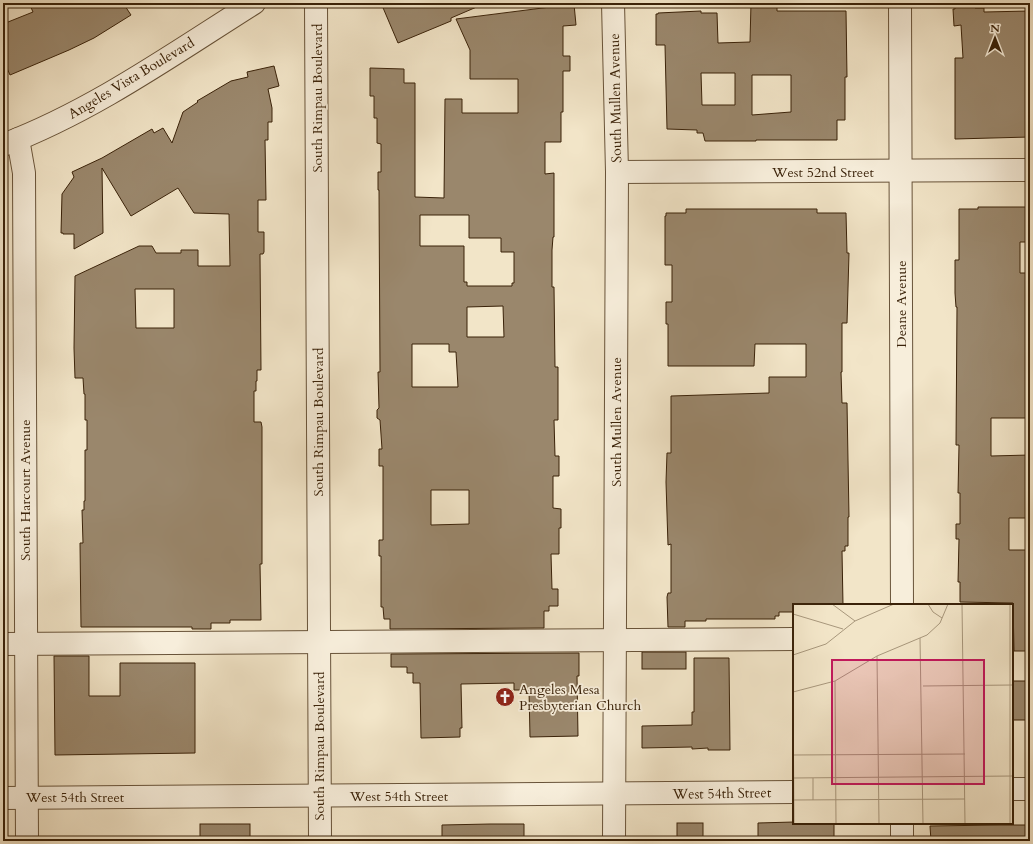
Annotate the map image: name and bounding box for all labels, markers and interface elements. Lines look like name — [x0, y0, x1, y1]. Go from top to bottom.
north arrow — [975, 18, 1015, 58]
text: N — [990, 21, 1000, 36]
street label: South Rimpau Boulevard — [308, 23, 327, 172]
street label: Angeles Vista Boulevard — [65, 33, 198, 124]
street label: South Mullen Avenue — [605, 33, 626, 163]
street label: West 52nd Street — [771, 163, 875, 182]
street label: Deane Avenue — [892, 260, 911, 348]
street label: South Rimpau Boulevard — [309, 347, 328, 496]
street label: South Mullen Avenue — [607, 357, 626, 487]
street label: South Harcourt Avenue — [16, 419, 35, 561]
inset map — [793, 604, 1013, 824]
street label: South Rimpau Boulevard — [310, 671, 329, 820]
place label: Angeles Mesa Presbyterian Church — [519, 680, 641, 715]
church icon: Angeles Mesa Presbyterian Church — [494, 686, 516, 708]
street label: West 54th Street — [672, 783, 772, 804]
street label: West 54th Street — [349, 787, 449, 806]
street label: West 54th Street — [25, 788, 125, 807]

